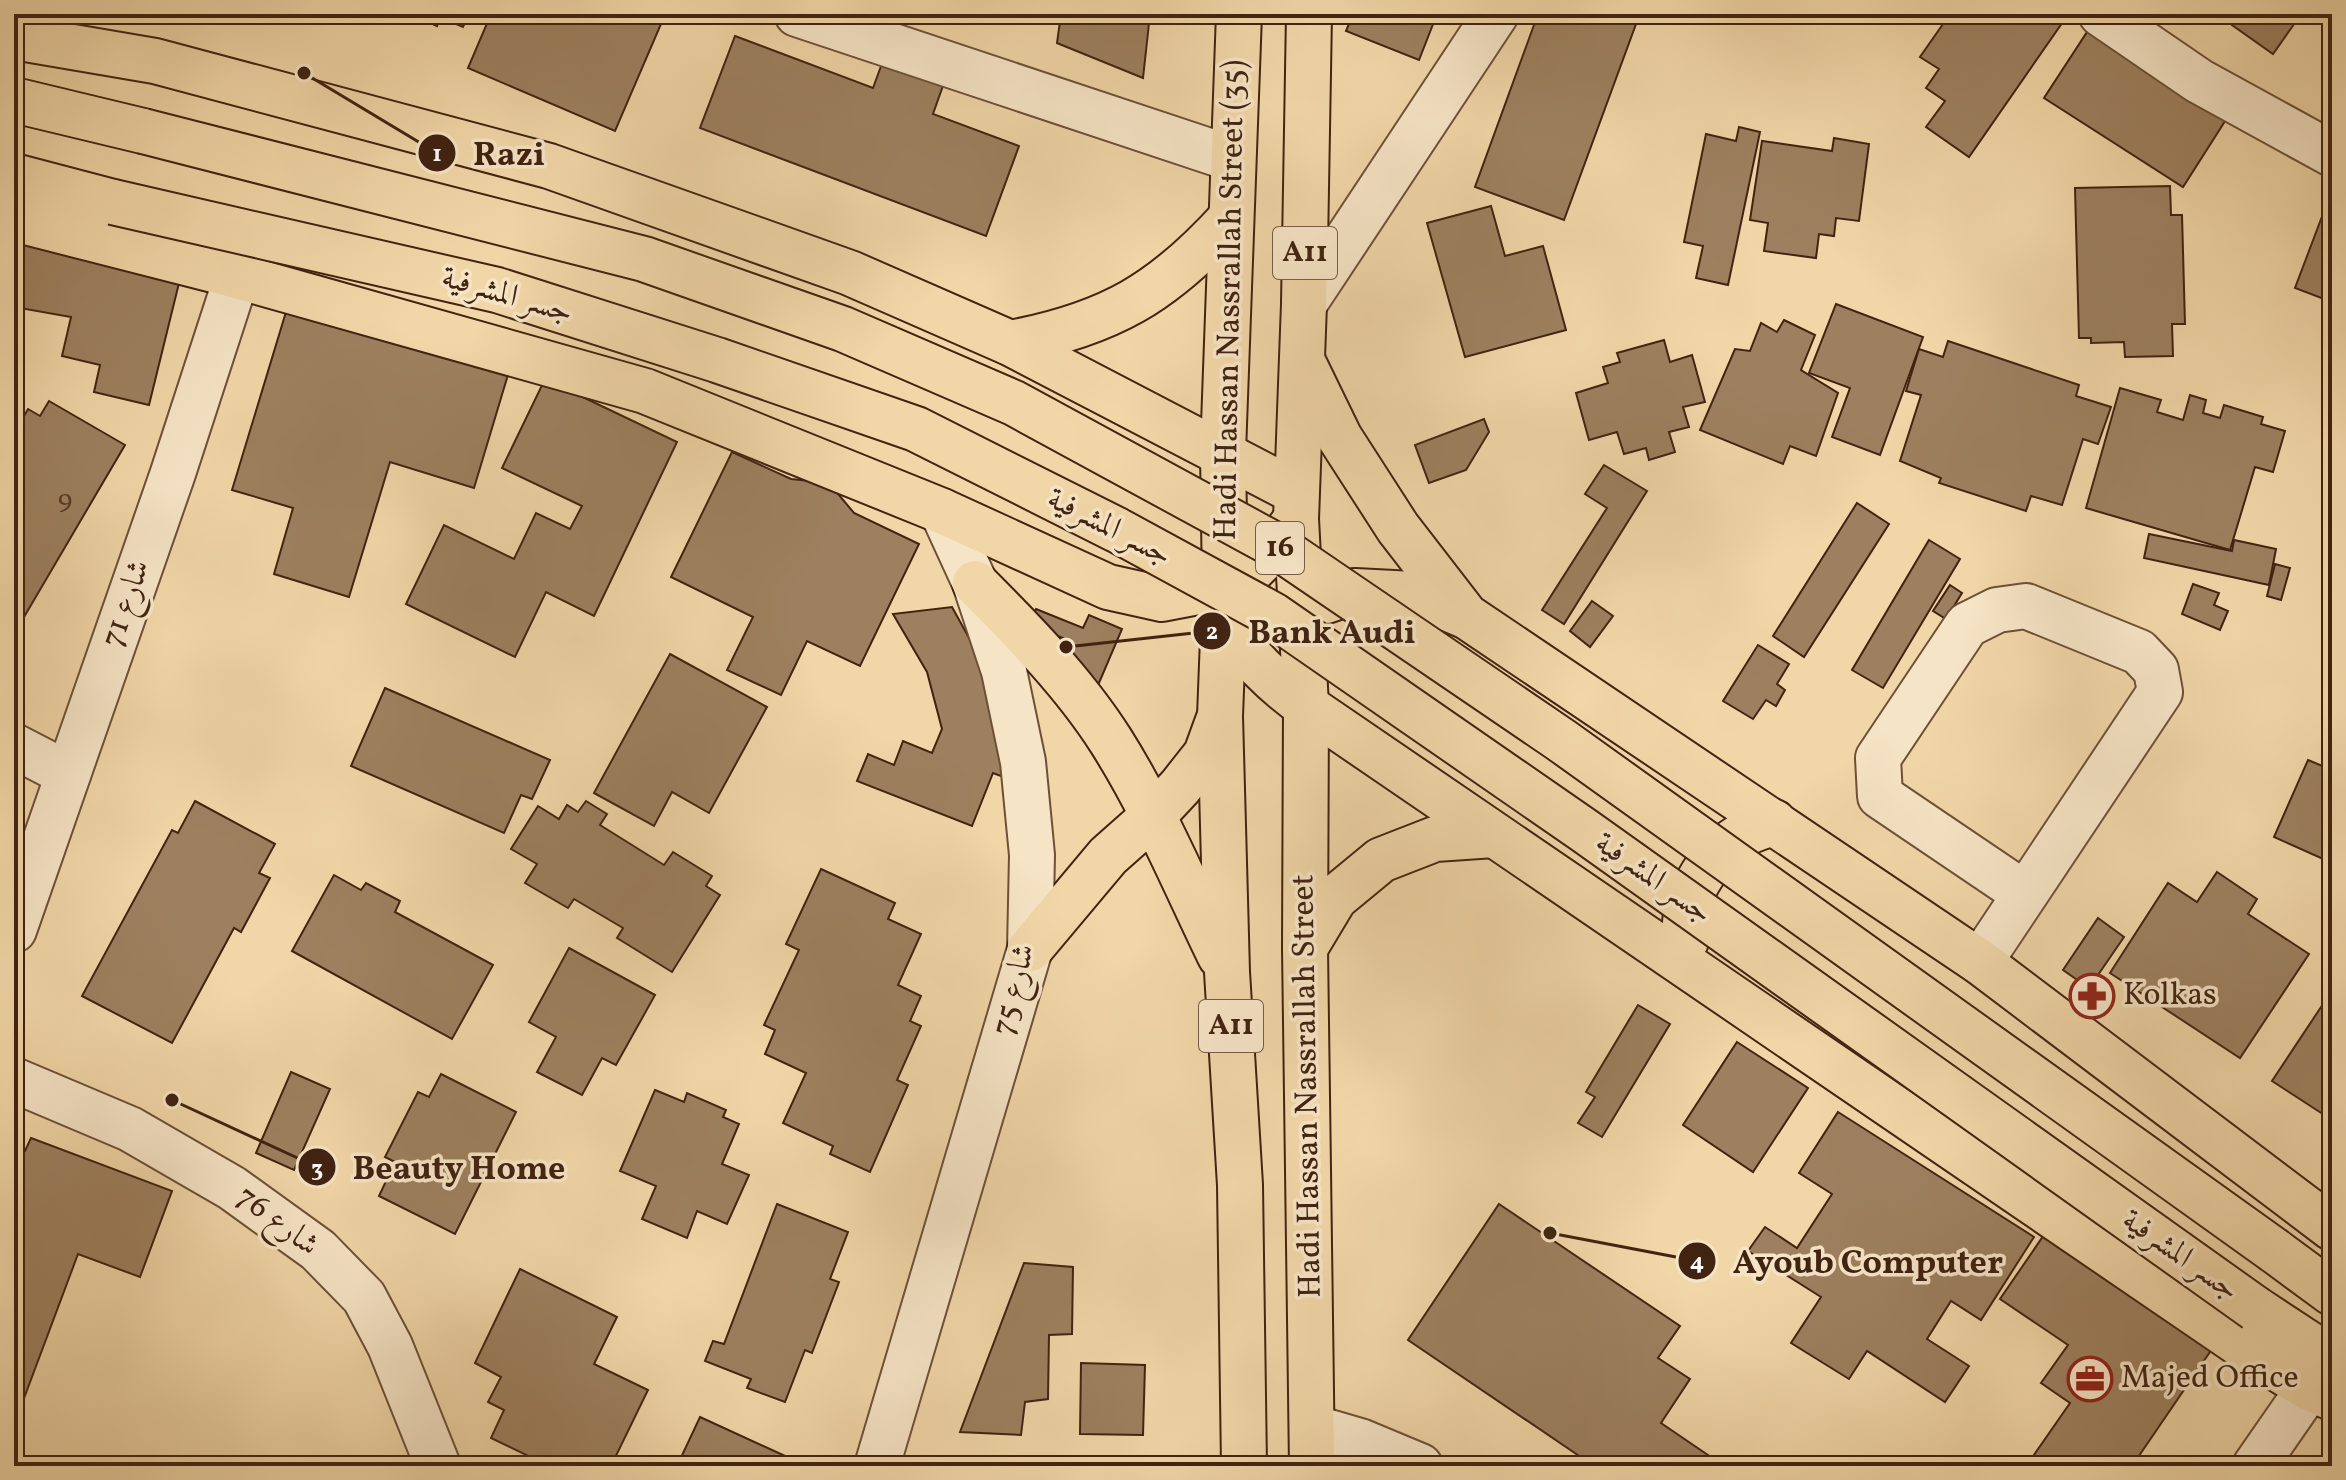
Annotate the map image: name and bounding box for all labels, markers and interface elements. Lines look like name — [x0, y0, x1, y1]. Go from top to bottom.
street label: Hadi Hassan Nassrallah Street (35) — [1205, 59, 1257, 541]
callout: Razi — [417, 124, 561, 182]
text: Razi — [473, 133, 545, 180]
text: 1 — [432, 138, 442, 172]
road number: A11 — [1273, 227, 1337, 279]
street label: جسر المشرفية — [436, 256, 578, 336]
street label: جسر المشرفية — [1039, 478, 1179, 578]
house number: 9 — [58, 481, 72, 520]
road number: 16 — [1256, 522, 1304, 574]
street label: شارع 71 — [92, 554, 164, 654]
callout: Bank Audi — [1192, 602, 1432, 660]
text: Bank Audi — [1248, 611, 1416, 658]
text: 2 — [1206, 616, 1218, 650]
street label: جسر المشرفية — [1585, 822, 1721, 936]
street label: Hadi Hassan Nassrallah Street — [1282, 874, 1334, 1298]
street label: شارع 75 — [982, 940, 1050, 1041]
pharmacy icon: Kolkas — [2068, 972, 2116, 1020]
place label: Kolkas — [2123, 974, 2217, 1018]
road number: A11 — [1199, 1000, 1263, 1052]
callout: Beauty Home — [297, 1138, 582, 1196]
text: Beauty Home — [353, 1147, 565, 1194]
text: 3 — [311, 1153, 323, 1187]
street label: شارع 76 — [225, 1176, 328, 1269]
street label: جسر المشرفية — [2112, 1199, 2248, 1313]
callout: Ayoub Computer — [1677, 1232, 2019, 1290]
text: Ayoub Computer — [1733, 1241, 2003, 1288]
text: 4 — [1690, 1246, 1704, 1280]
office icon: Majed Office — [2066, 1355, 2114, 1403]
place label: Majed Office — [2121, 1357, 2299, 1401]

